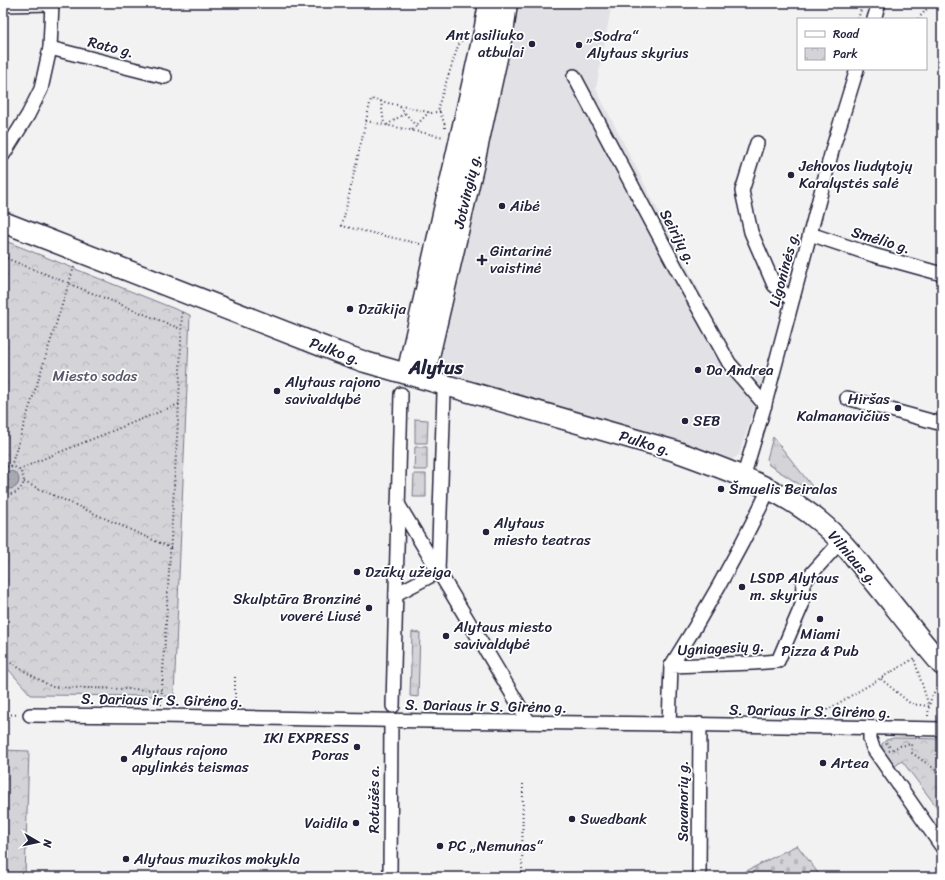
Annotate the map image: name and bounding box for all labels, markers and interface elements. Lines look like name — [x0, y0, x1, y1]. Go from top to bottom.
legend — [797, 18, 927, 70]
place label: Ant asiliuko atbulai — [445, 22, 525, 65]
place label: „Sodra“ Alytaus skyrius — [586, 23, 689, 66]
text: Road — [833, 23, 860, 45]
street label: Rato g. — [85, 29, 137, 65]
marker: Ant asiliuko atbulai — [527, 39, 537, 49]
marker: „Sodra“ Alytaus skyrius — [574, 40, 584, 50]
text: Park — [833, 43, 858, 65]
street label: Jotvingių g. — [446, 151, 488, 232]
place label: Jehovos liudytojų Karalystės salė — [798, 153, 913, 196]
marker: Jehovos liudytojų Karalystės salė — [786, 170, 796, 180]
place label: Aibė — [509, 193, 540, 219]
marker: Aibė — [497, 201, 507, 211]
street label: Seirijų g. — [652, 204, 704, 270]
street label: Smėlio g. — [848, 219, 914, 261]
street label: Ligoninės g. — [761, 228, 807, 310]
place label: Gintarinė vaistinė — [490, 238, 552, 281]
marker: Gintarinė vaistinė — [477, 255, 487, 265]
place label: Dzūkija — [358, 296, 407, 322]
marker: Dzūkija — [345, 304, 355, 314]
street label: Pulko g. — [306, 330, 364, 372]
district label: Alytus — [408, 351, 464, 384]
place label: Da Andrea — [706, 357, 774, 383]
park label: Miesto sodas — [53, 363, 138, 389]
marker: Da Andrea — [693, 365, 703, 375]
place label: Alytaus rajono savivaldybė — [284, 369, 381, 412]
marker: Alytaus rajono savivaldybė — [272, 386, 282, 396]
place label: Hiršas Kalmanavičius — [797, 386, 890, 429]
marker: Hiršas Kalmanavičius — [893, 403, 903, 413]
place label: SEB — [693, 408, 721, 434]
marker: SEB — [680, 416, 690, 426]
street label: Pulko g. — [616, 423, 674, 463]
place label: Šmuelis Beiralas — [729, 476, 838, 502]
marker: Šmuelis Beiralas — [716, 484, 726, 494]
place label: Alytaus miesto teatras — [493, 510, 591, 553]
street label: Vilniaus g. — [821, 524, 885, 592]
marker: Alytaus miesto teatras — [481, 527, 491, 537]
place label: Dzūkų užeiga — [365, 559, 452, 585]
place label: LSDP Alytaus m. skyrius — [750, 565, 839, 608]
marker: Dzūkų užeiga — [352, 567, 362, 577]
marker: LSDP Alytaus m. skyrius — [737, 582, 747, 592]
place label: Skulptūra Bronzinė voverė Liusė — [233, 586, 361, 629]
marker: Skulptūra Bronzinė voverė Liusė — [364, 603, 374, 613]
place label: Alytaus miesto savivaldybė — [453, 614, 552, 657]
marker: Miami Pizza & Pub — [815, 614, 825, 624]
place label: Miami Pizza & Pub — [781, 621, 859, 664]
marker: Alytaus miesto savivaldybė — [441, 631, 451, 641]
street label: Ugniagesių g. — [677, 633, 765, 663]
street label: S. Dariaus ir S. Girėno g. — [81, 686, 243, 714]
street label: S. Dariaus ir S. Girėno g. — [405, 692, 567, 720]
street label: S. Dariaus ir S. Girėno g. — [729, 697, 891, 725]
place label: IKI EXPRESS Poras — [263, 725, 349, 768]
place label: Alytaus rajono apylinkės teismas — [131, 737, 249, 780]
marker: IKI EXPRESS Poras — [352, 742, 362, 752]
place label: Artea — [830, 750, 869, 776]
marker: Alytaus rajono apylinkės teismas — [119, 754, 129, 764]
marker: Artea — [818, 758, 828, 768]
street label: Savanorių g. — [670, 760, 696, 842]
street label: Rotušės a. — [361, 765, 387, 833]
place label: Swedbank — [580, 806, 647, 832]
place label: Vaidila — [305, 810, 348, 836]
marker: Swedbank — [567, 814, 577, 824]
marker: Vaidila — [351, 818, 361, 828]
north arrow — [18, 822, 58, 862]
place label: PC „Nemunas“ — [448, 833, 544, 859]
text: N — [37, 837, 58, 849]
marker: PC „Nemunas“ — [435, 841, 445, 851]
place label: Alytaus muzikos mokykla — [133, 846, 300, 872]
marker: Alytaus muzikos mokykla — [121, 854, 131, 864]

